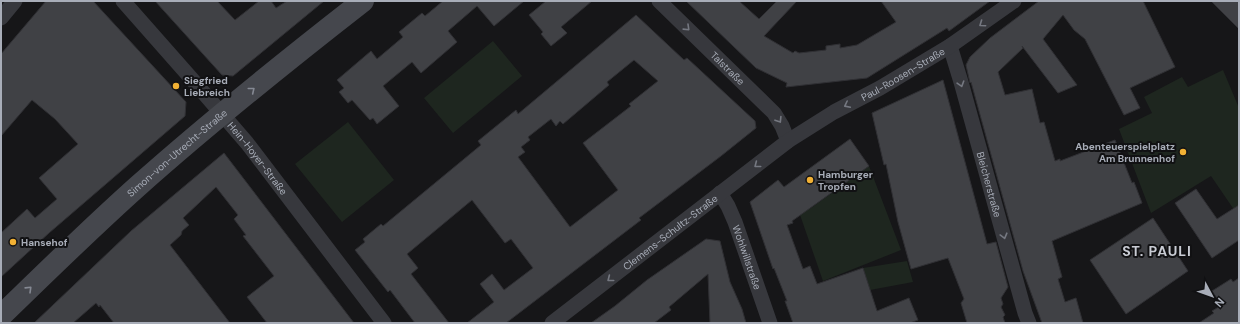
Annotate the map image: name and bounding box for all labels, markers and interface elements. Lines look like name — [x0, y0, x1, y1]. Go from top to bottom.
one-way arrow — [979, 19, 986, 26]
one-way arrow — [682, 23, 690, 31]
street label: Paul-Roosen-Straße — [859, 45, 947, 104]
street label: Talstraße — [708, 49, 747, 88]
place label: Siegfried Liebreich — [184, 74, 230, 99]
one-way arrow — [956, 80, 965, 87]
marker: Siegfried Liebreich — [171, 81, 181, 91]
one-way arrow — [247, 87, 254, 94]
one-way arrow — [844, 100, 851, 108]
street label: Simon-von-Utrecht-Straße — [124, 106, 230, 200]
one-way arrow — [774, 116, 781, 123]
street label: Hein-Hoyer-Straße — [225, 119, 290, 198]
place label: Abenteuerspielplatz Am Brunnenhof — [1075, 140, 1175, 165]
marker: Abenteuerspielplatz Am Brunnenhof — [1178, 147, 1188, 157]
street label: Bleicherstraße — [974, 150, 1004, 219]
one-way arrow — [754, 160, 761, 167]
place label: Hamburger Tropfen — [818, 168, 873, 193]
marker: Hamburger Tropfen — [805, 175, 815, 185]
street label: Clemens-Schultz-Straße — [620, 192, 721, 273]
street label: Wohlwillstraße — [730, 223, 764, 292]
one-way arrow — [999, 232, 1008, 239]
place label: Hansehof — [21, 236, 68, 249]
marker: Hansehof — [8, 237, 18, 247]
district label: ST. PAULI — [1122, 242, 1192, 260]
one-way arrow — [607, 274, 614, 281]
north arrow — [1192, 276, 1232, 316]
one-way arrow — [24, 286, 32, 294]
text: N — [1212, 295, 1227, 310]

